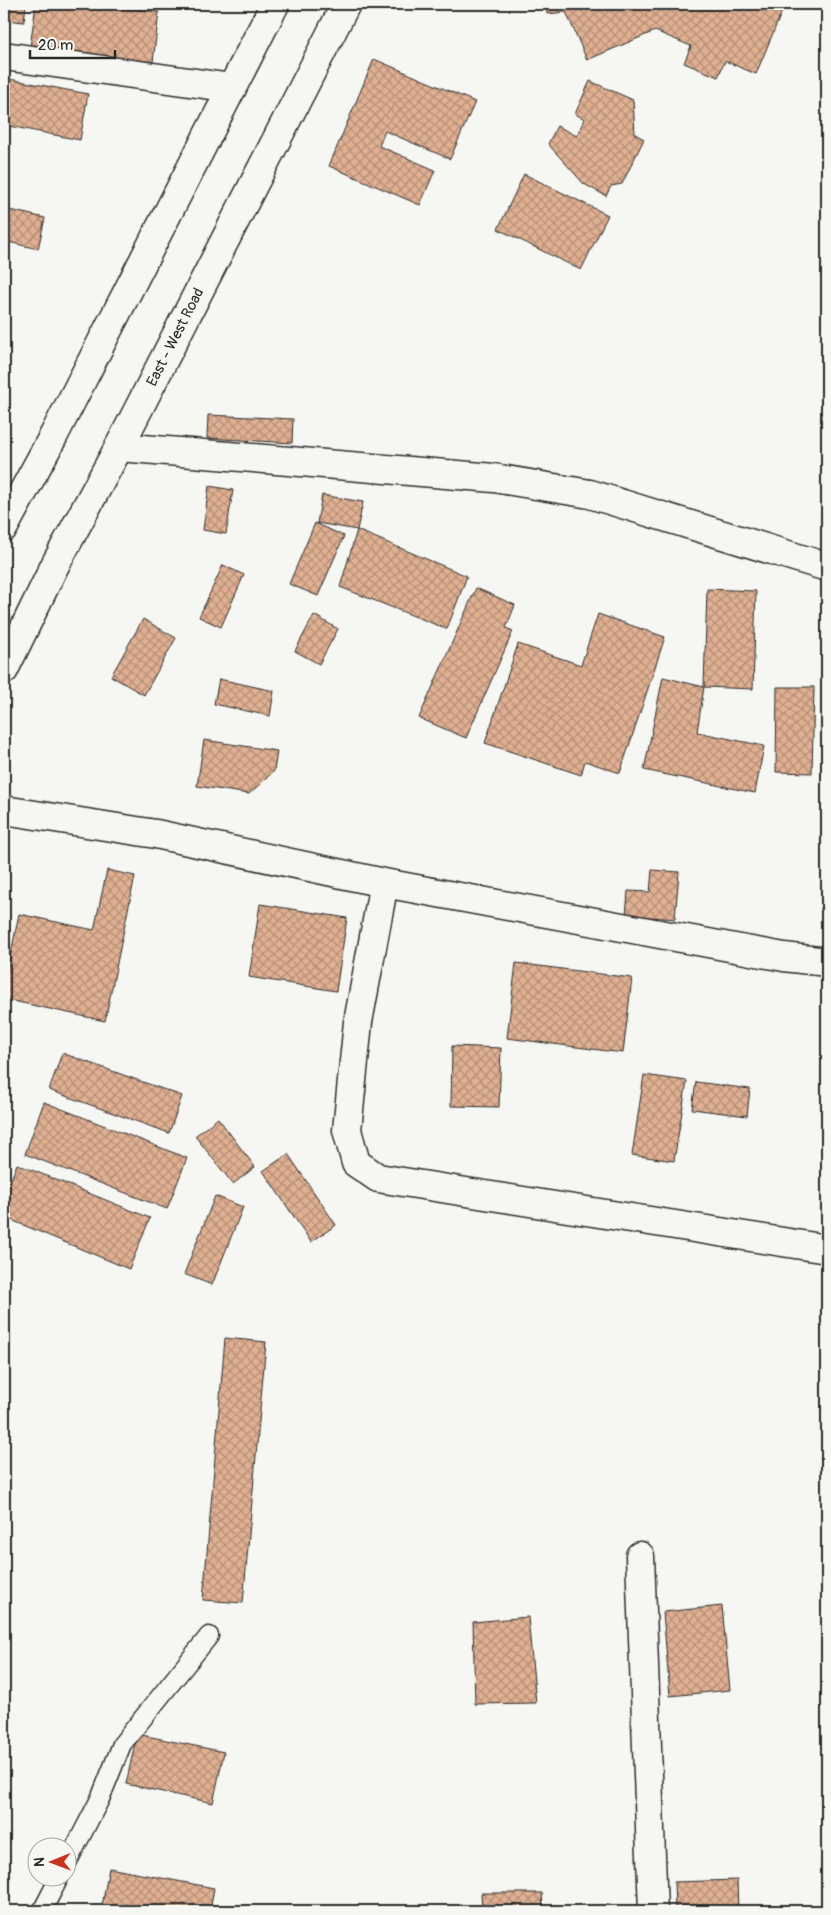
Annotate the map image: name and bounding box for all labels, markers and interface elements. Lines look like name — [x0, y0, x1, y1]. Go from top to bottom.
scale bar — [30, 28, 115, 60]
text: 20 m — [38, 36, 73, 55]
street label: East - West Road — [143, 285, 208, 390]
north arrow — [28, 1838, 78, 1888]
text: N — [31, 1857, 48, 1867]

